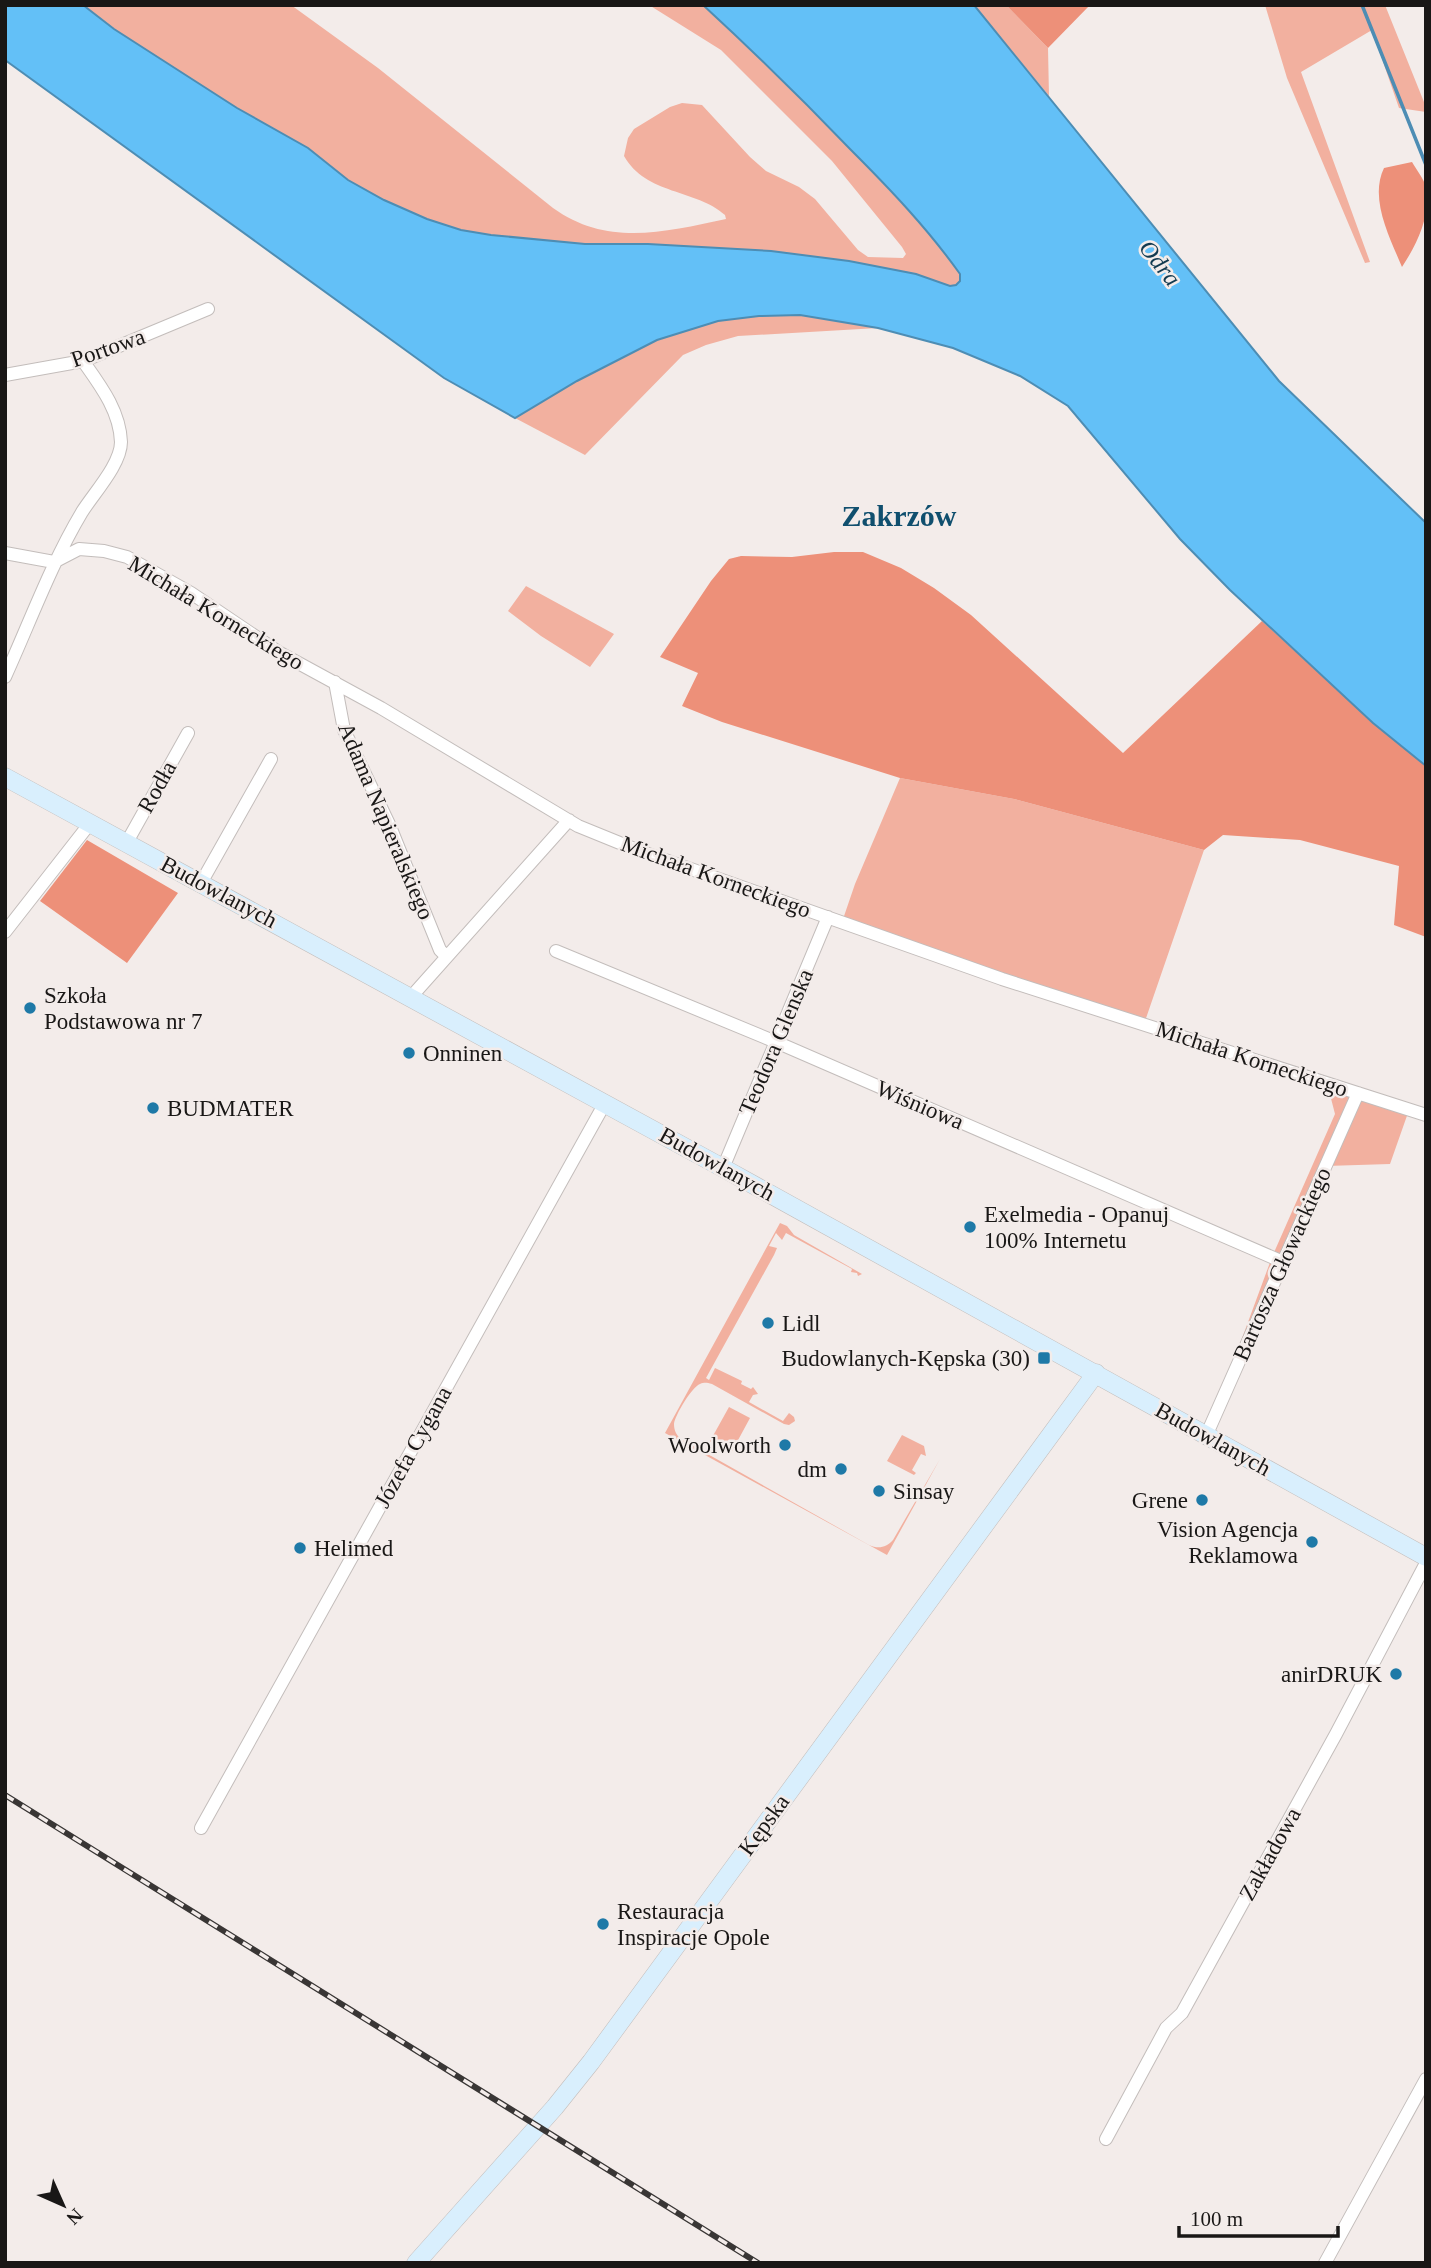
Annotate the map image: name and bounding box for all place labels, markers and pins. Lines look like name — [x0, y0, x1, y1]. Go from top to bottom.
place label: Szkoła Podstawowa nr 7 — [44, 983, 202, 1034]
marker: Szkoła Podstawowa nr 7 — [22, 1000, 38, 1016]
place label: Onninen — [423, 1041, 503, 1066]
marker: Onninen — [401, 1045, 417, 1061]
place label: BUDMATER — [167, 1096, 294, 1121]
marker: BUDMATER — [145, 1100, 161, 1116]
place label: Exelmedia - Opanuj 100% Internetu — [984, 1202, 1169, 1253]
marker: Exelmedia - Opanuj 100% Internetu — [962, 1219, 978, 1235]
place label: Lidl — [782, 1311, 820, 1336]
marker: Lidl — [760, 1315, 776, 1331]
place label: Budowlanych-Kępska (30) — [782, 1346, 1030, 1371]
marker: Budowlanych-Kępska (30) — [1036, 1350, 1052, 1366]
place label: Woolworth — [668, 1433, 771, 1458]
marker: Woolworth — [777, 1437, 793, 1453]
place label: dm — [798, 1457, 827, 1482]
marker: dm — [833, 1461, 849, 1477]
place label: Sinsay — [893, 1479, 955, 1504]
marker: Sinsay — [871, 1483, 887, 1499]
place label: Grene — [1132, 1488, 1188, 1513]
marker: Grene — [1194, 1492, 1210, 1508]
place label: Vision Agencja Reklamowa — [1157, 1517, 1298, 1568]
marker: Vision Agencja Reklamowa — [1304, 1534, 1320, 1550]
place label: Helimed — [314, 1536, 394, 1561]
marker: Helimed — [292, 1540, 308, 1556]
place label: anirDRUK — [1281, 1662, 1382, 1687]
marker: anirDRUK — [1388, 1666, 1404, 1682]
place label: Restauracja Inspiracje Opole — [617, 1899, 770, 1950]
marker: Restauracja Inspiracje Opole — [595, 1916, 611, 1932]

